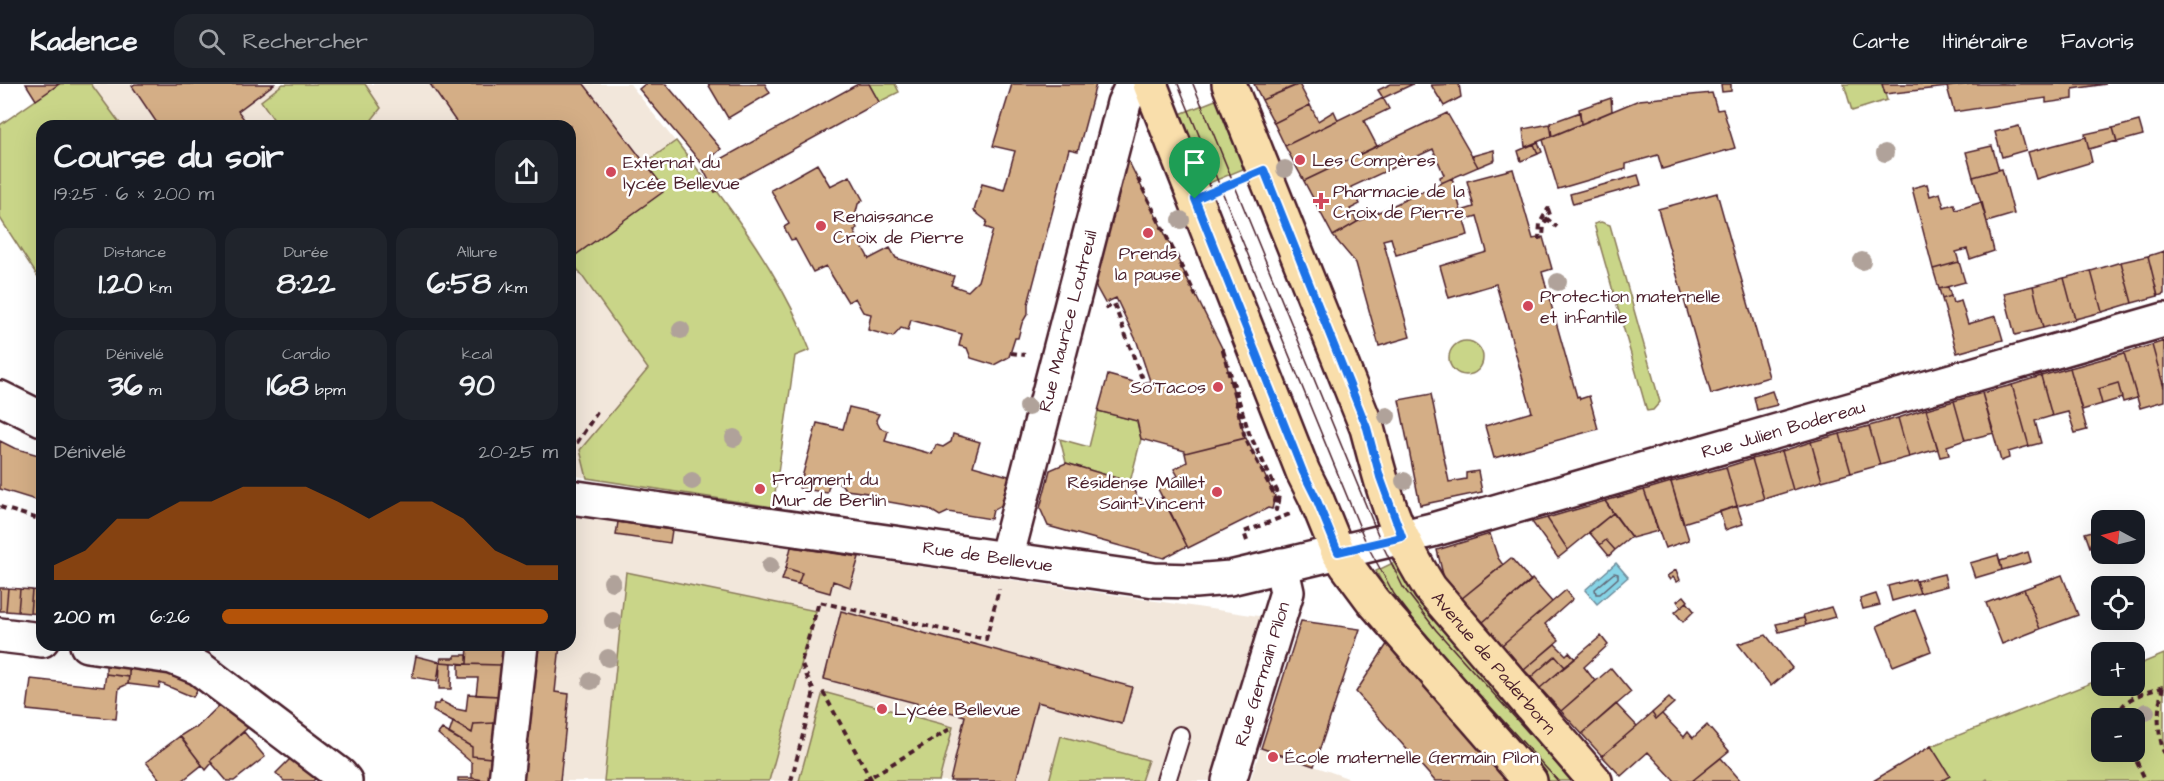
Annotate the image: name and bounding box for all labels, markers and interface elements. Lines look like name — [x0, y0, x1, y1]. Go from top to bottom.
search box — [174, 14, 594, 68]
text: Kadence — [30, 22, 138, 61]
icon: search — [195, 25, 228, 58]
text: Rechercher — [243, 26, 368, 57]
text: Carte — [1853, 27, 1910, 56]
text: Itinéraire — [1943, 27, 2028, 56]
text: Favoris — [2061, 27, 2134, 56]
text: Course du soir — [54, 134, 284, 180]
pin — [1169, 137, 1220, 199]
button: share — [495, 140, 558, 203]
icon: arrive — [1178, 146, 1211, 179]
place label: Les Compères — [1312, 148, 1436, 173]
place label: Externat du lycée Bellevue — [623, 150, 740, 197]
marker: Les Compères — [1293, 153, 1307, 167]
marker: Externat du lycée Bellevue — [604, 165, 618, 179]
place label: Pharmacie de la Croix de Pierre — [1333, 179, 1465, 225]
text: 19:25 · 6 × 200 m — [54, 180, 214, 208]
marker: Pharmacie de la Croix de Pierre — [1314, 194, 1328, 208]
place label: Renaissance Croix de Pierre — [833, 204, 964, 250]
marker: Renaissance Croix de Pierre — [814, 219, 828, 233]
marker: Prends la pause — [1141, 226, 1155, 240]
street label: Rue Maurice Loutreuil — [1032, 227, 1103, 414]
text: Distance — [104, 241, 166, 263]
text: Durée — [284, 241, 328, 263]
text: Allure — [457, 241, 497, 263]
place label: Prends la pause — [1115, 241, 1181, 287]
text: 1.20 — [99, 263, 143, 305]
text: 8:22 — [277, 263, 335, 305]
text: 6:58 — [427, 263, 491, 305]
text: km — [143, 277, 171, 299]
text: /km — [491, 277, 527, 299]
place label: Protection maternelle et infantile — [1540, 284, 1721, 330]
marker: Protection maternelle et infantile — [1521, 299, 1535, 313]
text: Dénivelé — [106, 343, 164, 365]
text: Cardio — [282, 343, 330, 365]
text: kcal — [462, 343, 492, 365]
text: 36 — [109, 365, 143, 407]
text: 168 — [267, 365, 309, 407]
text: 90 — [459, 365, 495, 407]
place label: So'Tacos — [1130, 375, 1206, 400]
text: m — [143, 379, 161, 401]
text: bpm — [309, 379, 345, 401]
marker: So'Tacos — [1211, 380, 1225, 394]
street label: Rue Julien Bodereau — [1698, 394, 1868, 465]
text: Dénivelé — [54, 438, 126, 466]
text: 20–25 m — [479, 438, 558, 466]
place label: Fragment du Mur de Berlin — [772, 467, 886, 513]
place label: Résidense Maillet Saint-Vincent — [1067, 470, 1206, 516]
marker: Fragment du Mur de Berlin — [753, 482, 767, 496]
marker: Résidense Maillet Saint-Vincent — [1210, 485, 1224, 499]
north arrow — [2091, 510, 2145, 564]
map controls — [2091, 510, 2145, 762]
street label: Rue de Bellevue — [921, 535, 1055, 578]
button: locate — [2091, 576, 2145, 630]
street label: Avenue de Paderborn — [1426, 586, 1562, 740]
street label: Rue Germain Pilon — [1228, 599, 1296, 749]
text: 200 m — [54, 603, 114, 631]
text: 6:26 — [150, 603, 190, 631]
button: + — [2091, 642, 2145, 696]
place label: Lycée Bellevue — [894, 697, 1021, 723]
marker: Lycée Bellevue — [875, 702, 889, 716]
button: − — [2091, 708, 2145, 762]
place label: École maternelle Germain Pilon — [1285, 745, 1539, 770]
marker: École maternelle Germain Pilon — [1266, 750, 1280, 764]

